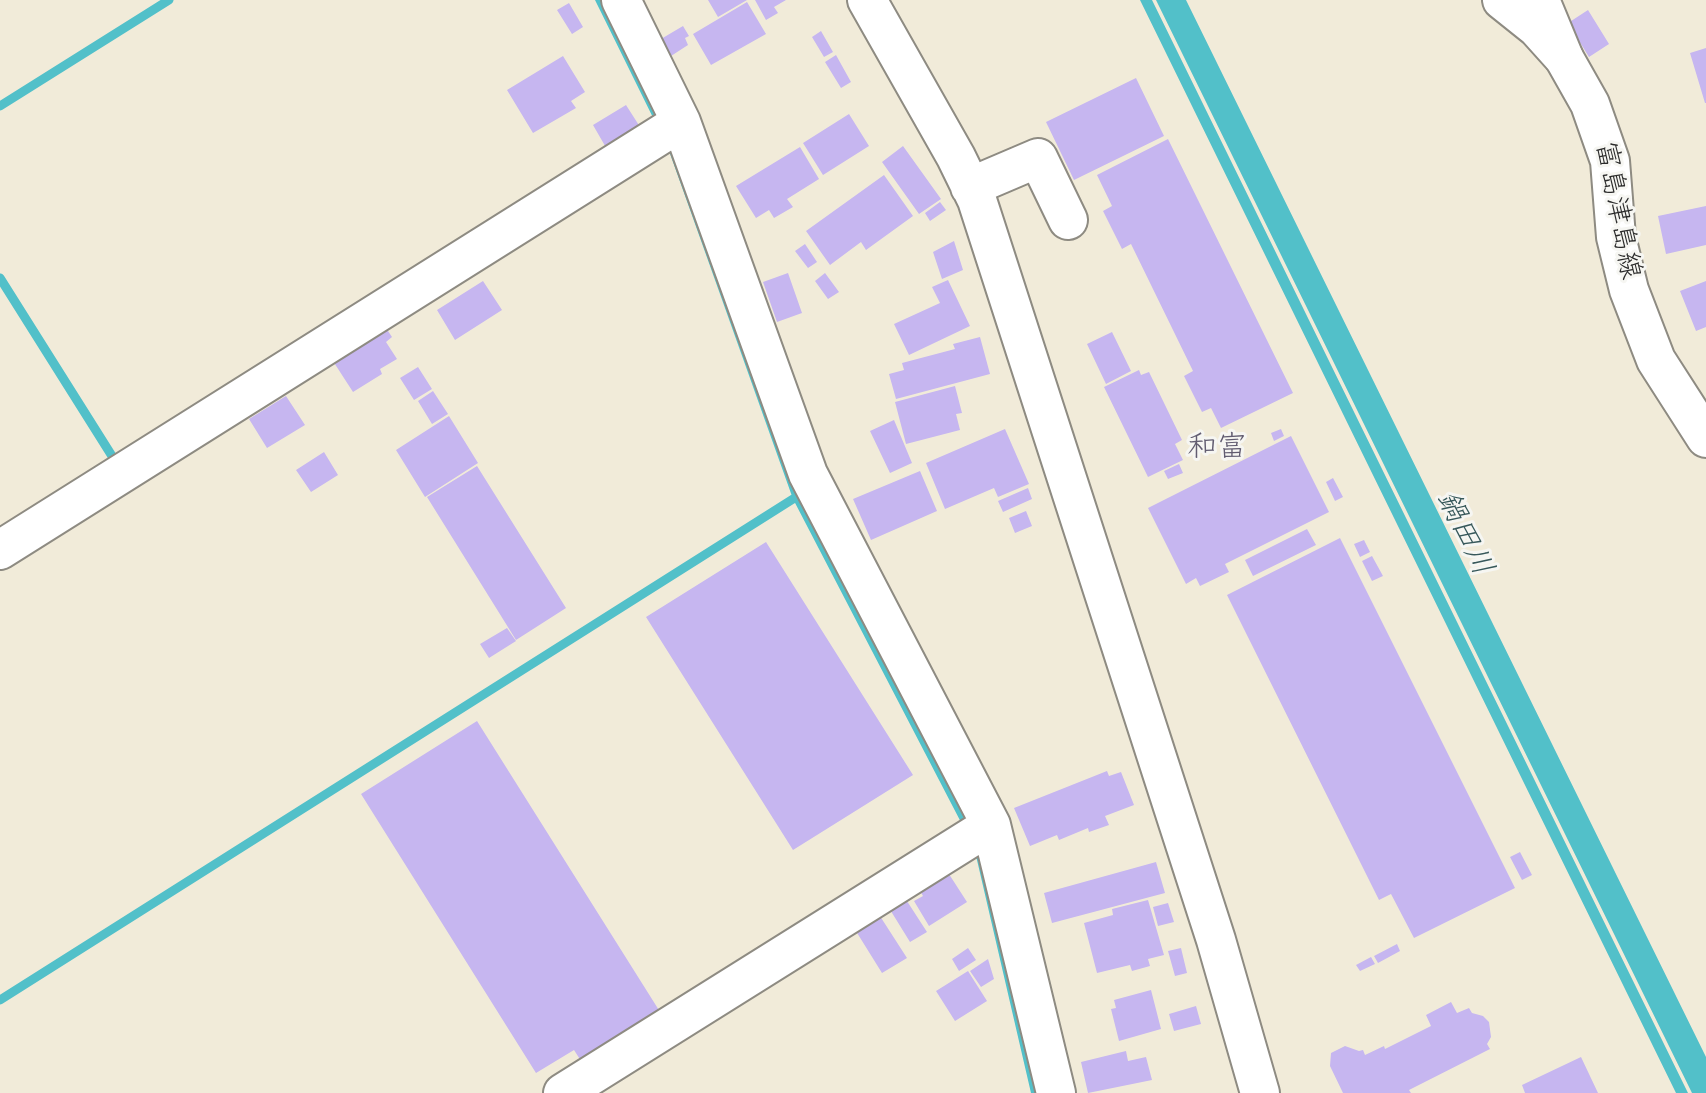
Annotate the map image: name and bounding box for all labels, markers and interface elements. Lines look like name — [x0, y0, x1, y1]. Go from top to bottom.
street label: 富島津島線 — [1584, 139, 1644, 283]
district label: 和富 — [1187, 434, 1247, 470]
water label: 鍋田川 — [1425, 487, 1497, 583]

